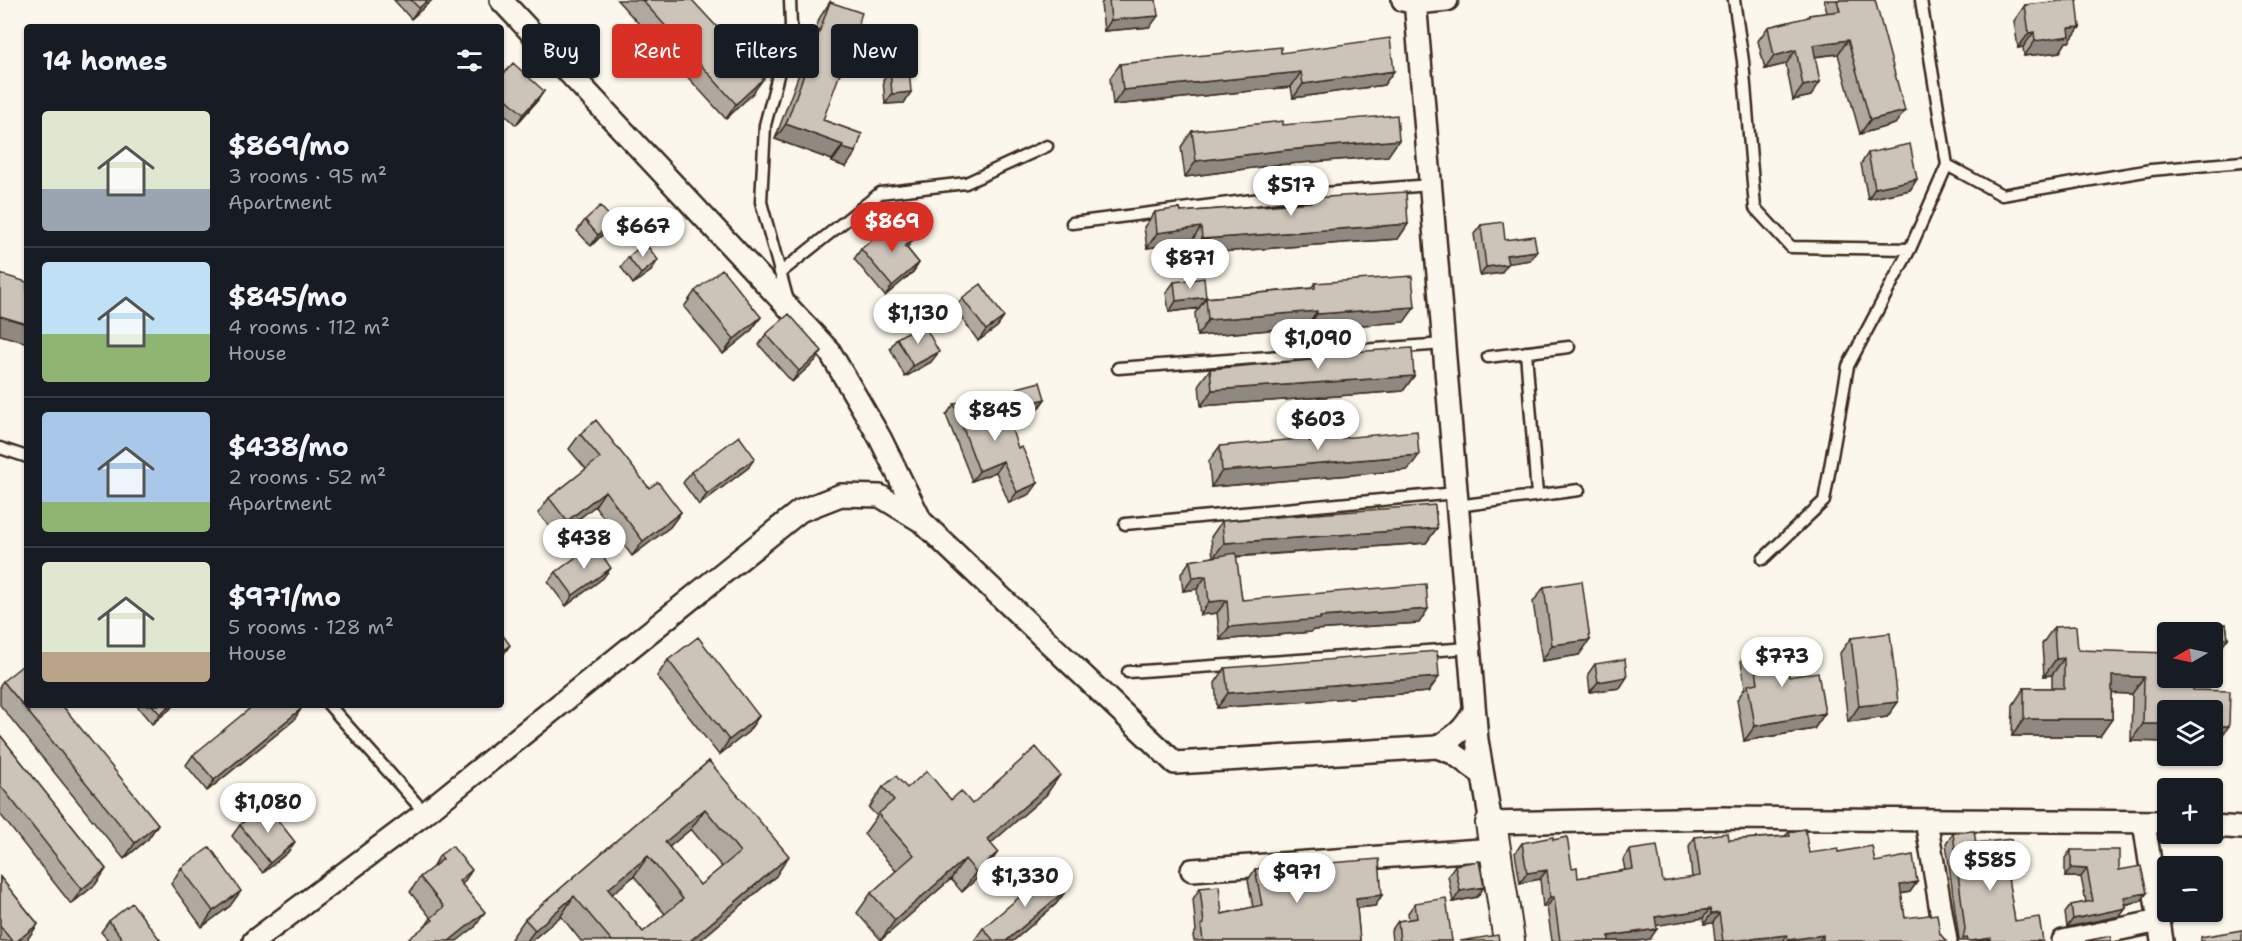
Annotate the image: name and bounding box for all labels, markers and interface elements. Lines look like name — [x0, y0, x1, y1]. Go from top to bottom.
chip: Buy — [522, 24, 600, 78]
chip: Rent — [612, 24, 702, 78]
chip: Filters — [714, 24, 819, 78]
chip: New — [831, 24, 918, 78]
text: 14 homes — [42, 43, 168, 78]
icon: filters — [453, 44, 486, 77]
text: $869/mo — [228, 128, 350, 163]
icon: home — [90, 135, 162, 207]
text: 3 rooms · 95 m² — [228, 163, 387, 189]
pin: $517 — [1255, 166, 1327, 217]
text: $517 — [1267, 172, 1315, 198]
text: Apartment — [228, 189, 332, 215]
pin: $869 — [856, 202, 928, 253]
pin: $667 — [607, 207, 679, 258]
text: $869 — [865, 208, 919, 234]
text: $667 — [616, 213, 670, 239]
pin: $871 — [1154, 239, 1226, 290]
text: $871 — [1165, 245, 1215, 271]
text: $845/mo — [228, 279, 347, 314]
icon: home — [90, 286, 162, 358]
pin: $1,130 — [869, 294, 967, 345]
text: $1,130 — [887, 300, 949, 326]
text: 4 rooms · 112 m² — [228, 314, 390, 340]
pin: $1,090 — [1269, 319, 1367, 370]
text: $1,090 — [1284, 325, 1352, 351]
text: House — [228, 340, 287, 366]
pin: $845 — [959, 391, 1031, 442]
text: $845 — [968, 397, 1022, 423]
pin: $603 — [1282, 400, 1354, 451]
text: $603 — [1290, 406, 1346, 432]
text: $438/mo — [228, 429, 349, 464]
icon: home — [90, 436, 162, 508]
text: 2 rooms · 52 m² — [228, 464, 386, 490]
text: Apartment — [228, 490, 332, 516]
pin: $438 — [548, 519, 620, 570]
text: $438 — [557, 525, 611, 551]
text: $971/mo — [228, 579, 341, 614]
icon: home — [90, 586, 162, 658]
text: 5 rooms · 128 m² — [228, 614, 394, 640]
north arrow — [2157, 622, 2223, 688]
map controls — [2157, 622, 2223, 922]
pin: $773 — [1746, 637, 1818, 688]
text: House — [228, 640, 287, 666]
text: $773 — [1755, 643, 1809, 669]
button: layers — [2157, 700, 2223, 766]
button: + — [2157, 778, 2223, 844]
pin: $1,080 — [219, 783, 317, 834]
text: $1,080 — [234, 789, 302, 815]
pin: $585 — [1954, 841, 2026, 892]
text: $585 — [1964, 847, 2016, 873]
pin: $971 — [1261, 853, 1333, 904]
button: − — [2157, 856, 2223, 922]
pin: $1,330 — [976, 857, 1074, 908]
text: $971 — [1273, 859, 1321, 885]
text: $1,330 — [991, 863, 1059, 889]

